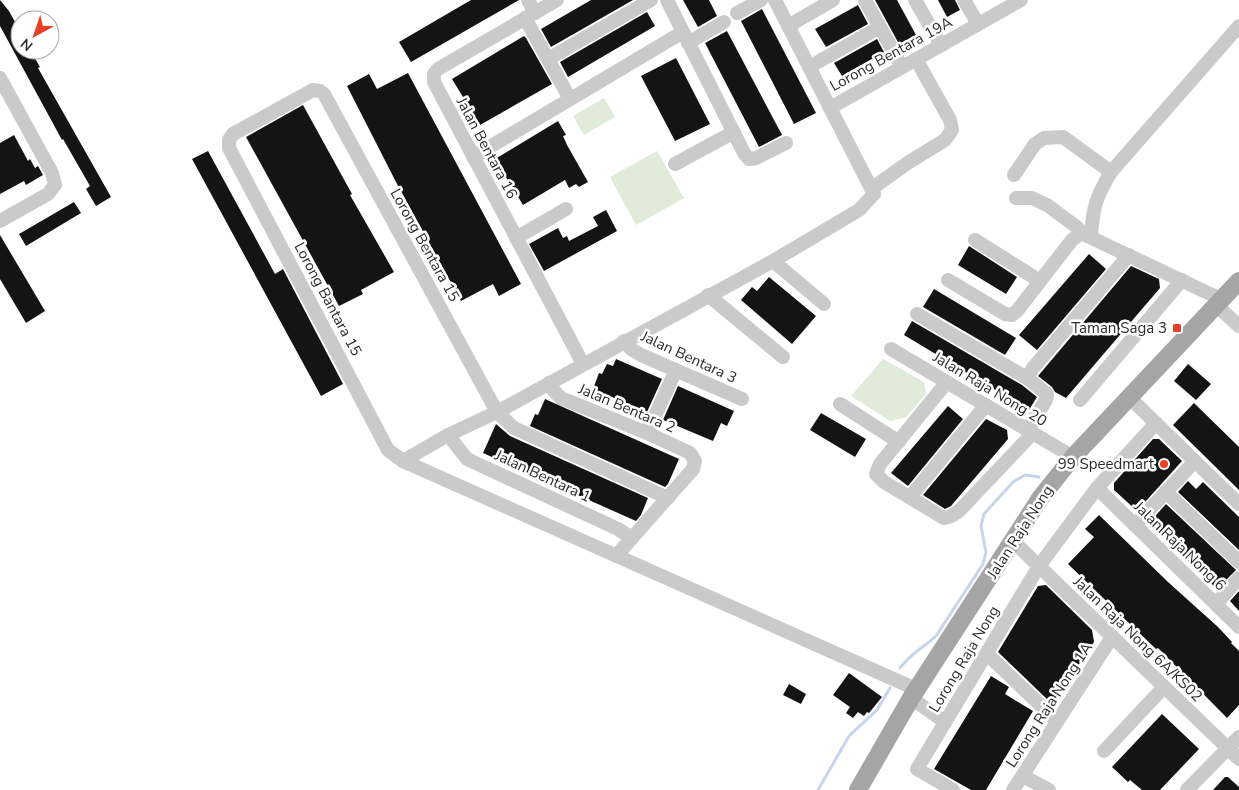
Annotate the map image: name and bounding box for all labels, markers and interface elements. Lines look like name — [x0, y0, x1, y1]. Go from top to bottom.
north arrow — [10, 10, 60, 60]
street label: Lorong Bentara 19A — [826, 12, 956, 96]
text: N — [17, 34, 37, 55]
street label: Jalan Bentara 16 — [451, 93, 522, 202]
street label: Lorong Bentara 15 — [386, 185, 464, 305]
street label: Lorong Bantara 15 — [290, 239, 366, 359]
place label: Taman Saga 3 — [1071, 318, 1167, 338]
marker: Taman Saga 3 — [1171, 322, 1183, 334]
street label: Jalan Bentara 3 — [637, 326, 740, 388]
street label: Jalan Raja Nong 20 — [928, 347, 1051, 431]
street label: Jalan Bentara 2 — [575, 378, 679, 437]
street label: Jalan Bentara 1 — [491, 445, 594, 507]
place label: 99 Speedmart — [1058, 454, 1155, 474]
marker: 99 Speedmart — [1158, 458, 1170, 470]
street label: Jalan Raja Nong — [982, 481, 1058, 583]
street label: Jalan Raja Nong 6 — [1129, 496, 1230, 595]
street label: Jalan Raja Nong 6A/KS02 — [1068, 571, 1207, 706]
street label: Lorong Raja Nong — [924, 602, 1004, 716]
street label: Lorong Raja Nong 1A — [1001, 639, 1097, 771]

